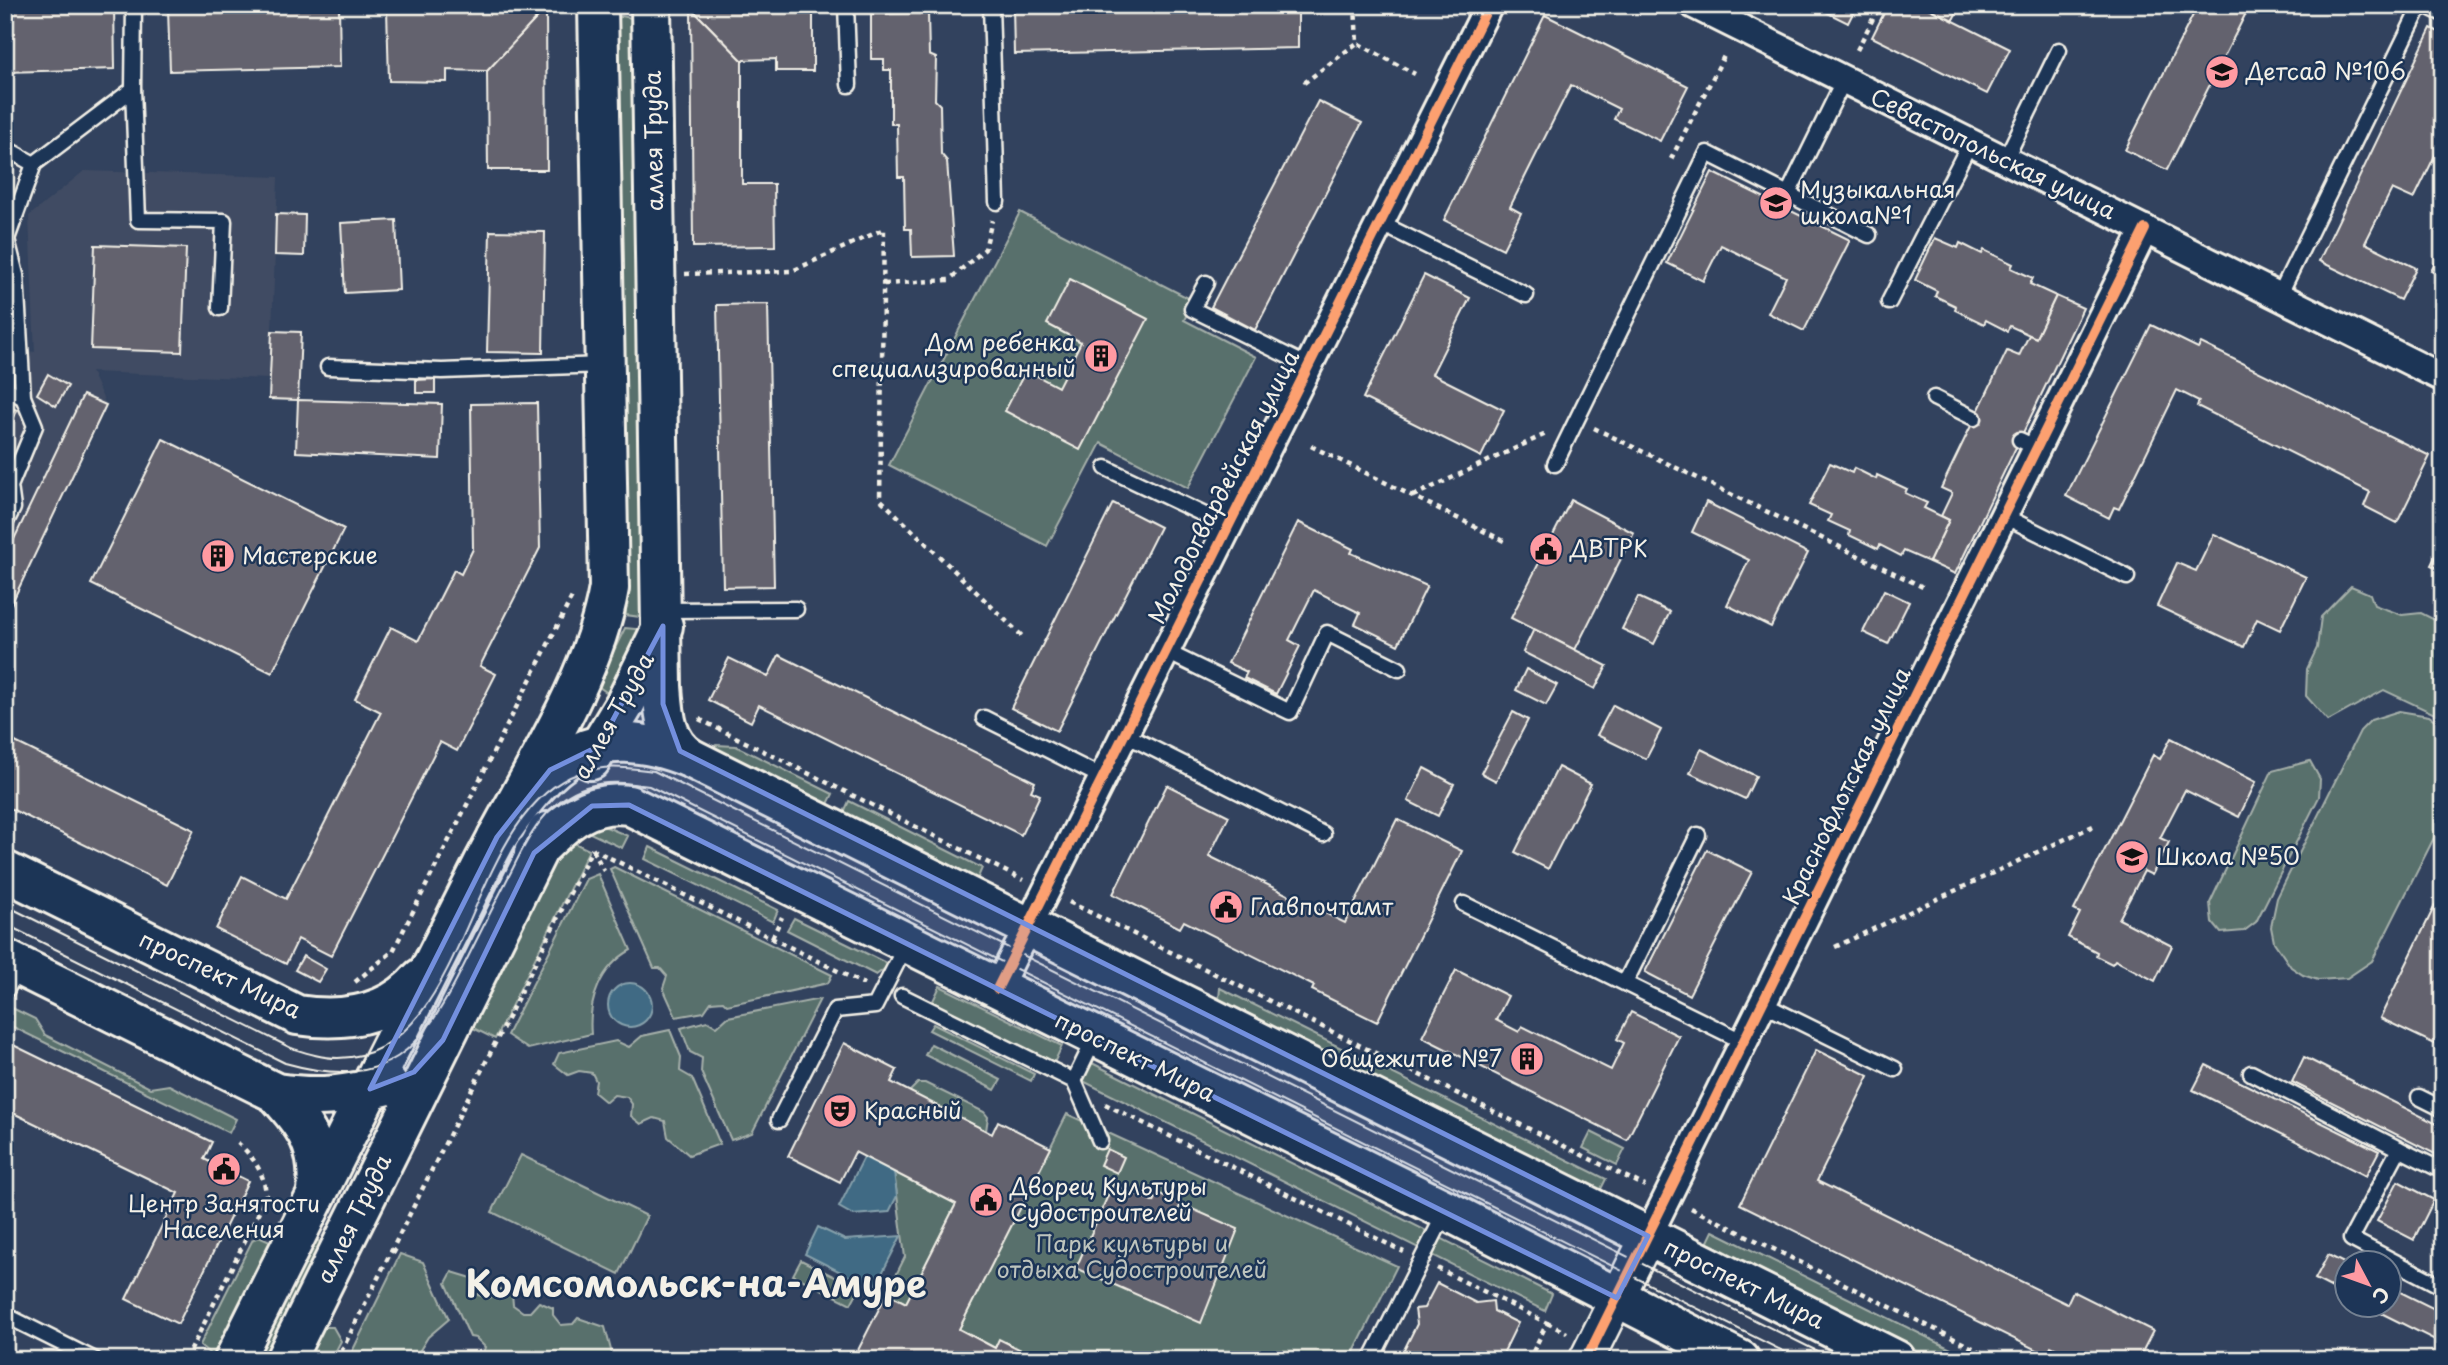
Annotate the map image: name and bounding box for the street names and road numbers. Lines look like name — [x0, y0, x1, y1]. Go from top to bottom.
street label: аллея Труда — [634, 70, 671, 212]
street label: Севастопольская улица — [1865, 78, 2123, 228]
street label: Молодогвардейская улица — [1138, 343, 1307, 629]
street label: аллея Труда — [563, 645, 662, 785]
street label: Краснофлотская улица — [1773, 660, 1919, 910]
street label: проспект Мира — [134, 921, 308, 1027]
street label: проспект Мира — [1049, 1002, 1222, 1110]
street label: аллея Труда — [306, 1147, 399, 1289]
street label: проспект Мира — [1658, 1229, 1831, 1337]

